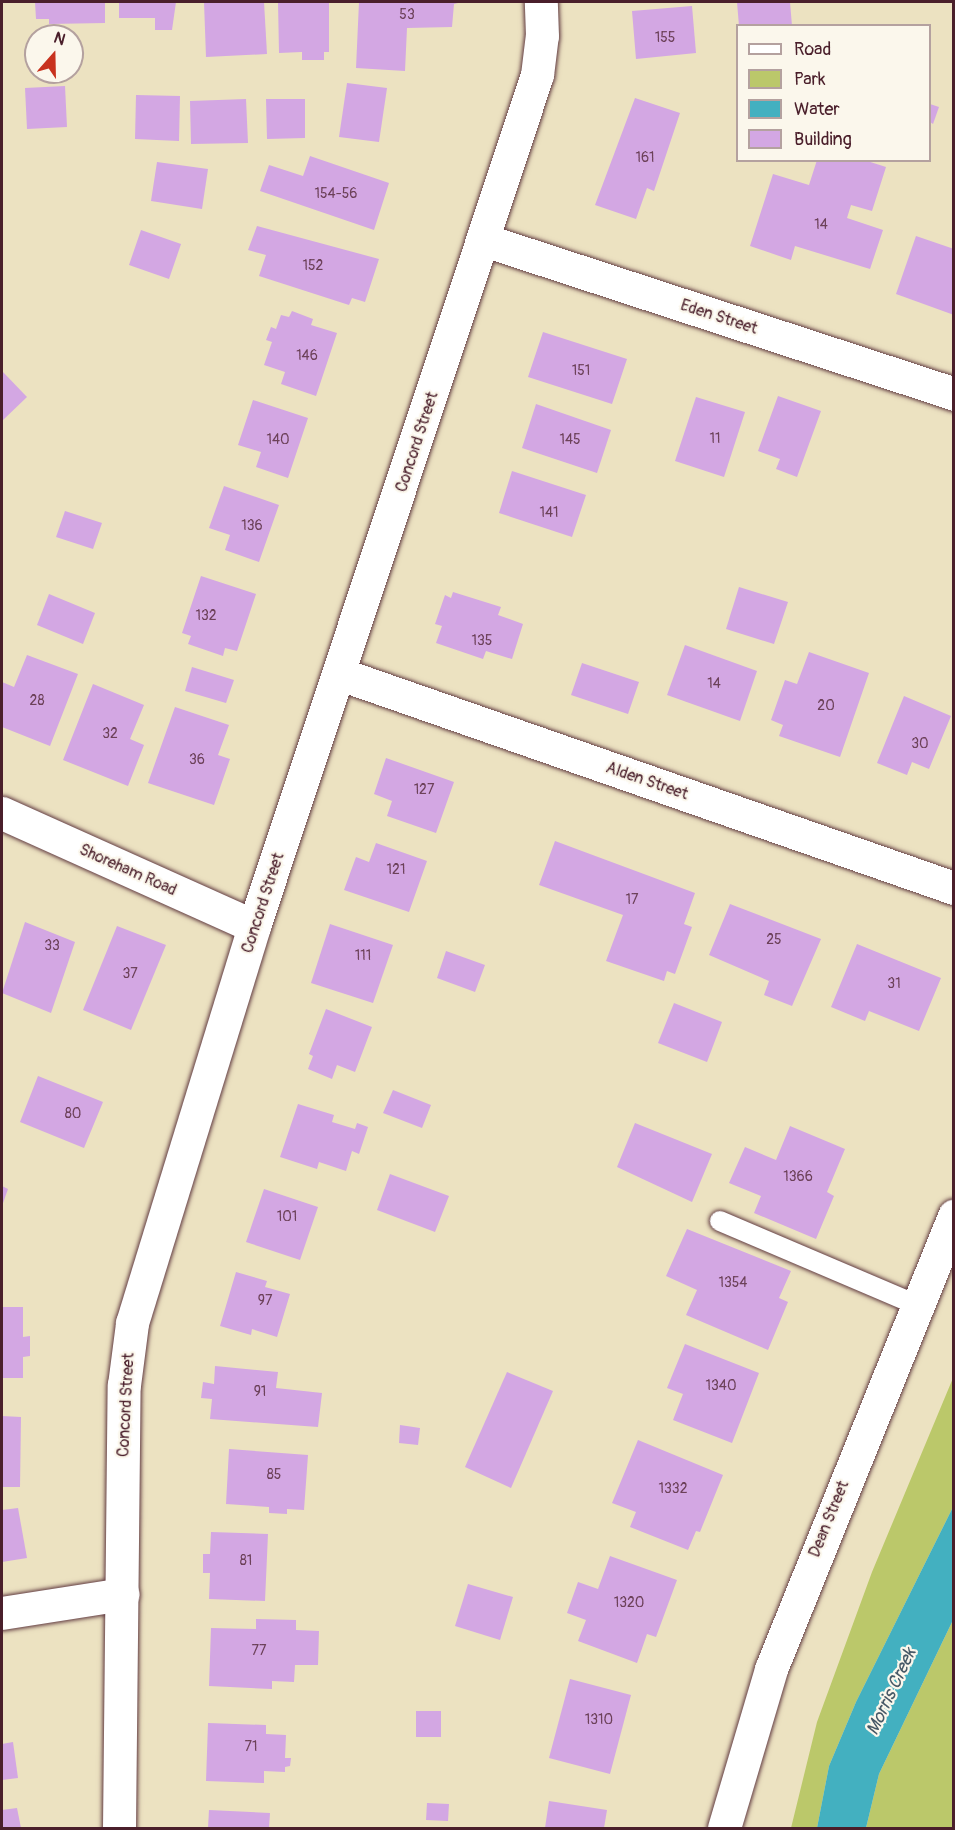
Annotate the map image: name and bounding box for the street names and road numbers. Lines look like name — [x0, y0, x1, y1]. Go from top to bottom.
street label: Eden Street — [678, 296, 760, 338]
street label: Concord Street — [392, 389, 442, 495]
street label: Alden Street — [603, 758, 691, 804]
street label: Shoreham Road — [76, 840, 180, 900]
street label: Concord Street — [238, 850, 288, 956]
street label: Concord Street — [114, 1352, 138, 1458]
street label: Dean Street — [805, 1478, 853, 1560]

